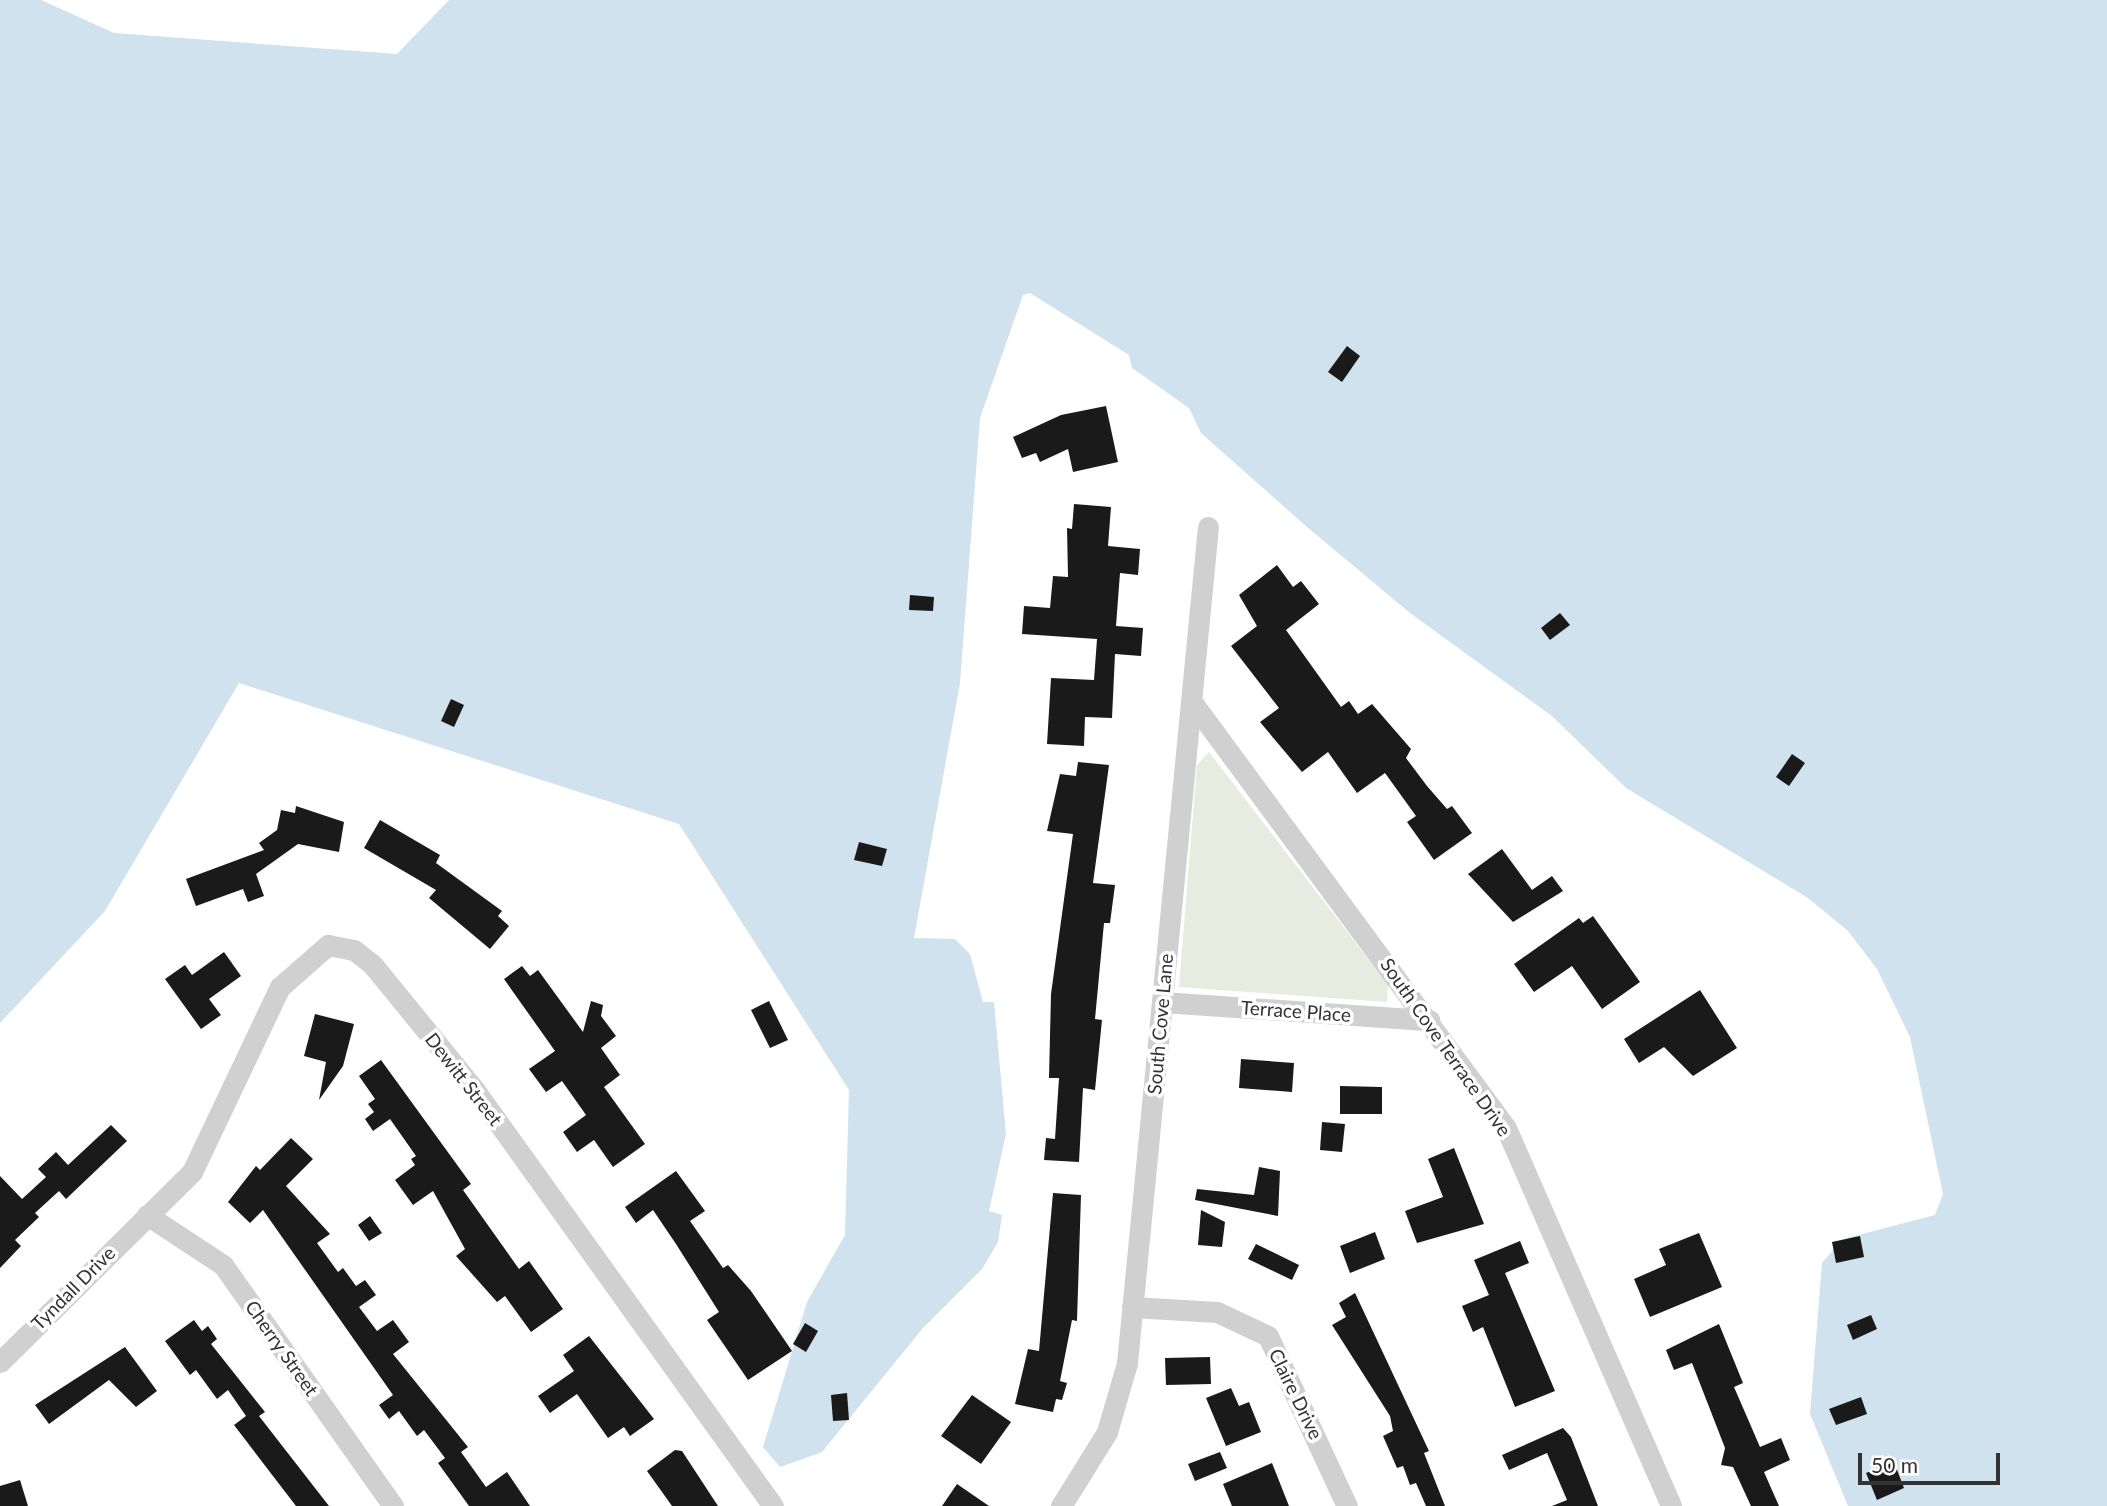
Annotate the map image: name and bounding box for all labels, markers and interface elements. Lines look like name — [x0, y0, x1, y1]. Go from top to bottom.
street label: South Cove Lane — [1142, 953, 1178, 1095]
street label: South Cove Terrace Drive — [1376, 953, 1516, 1141]
street label: Terrace Place — [1240, 996, 1352, 1026]
street label: Dewitt Street — [421, 1028, 507, 1130]
street label: Tyndall Drive — [26, 1241, 120, 1335]
street label: Cherry Street — [241, 1296, 323, 1400]
street label: Claire Drive — [1264, 1345, 1328, 1443]
scale bar — [1862, 1440, 2004, 1484]
text: 50 m — [1871, 1452, 1918, 1477]

